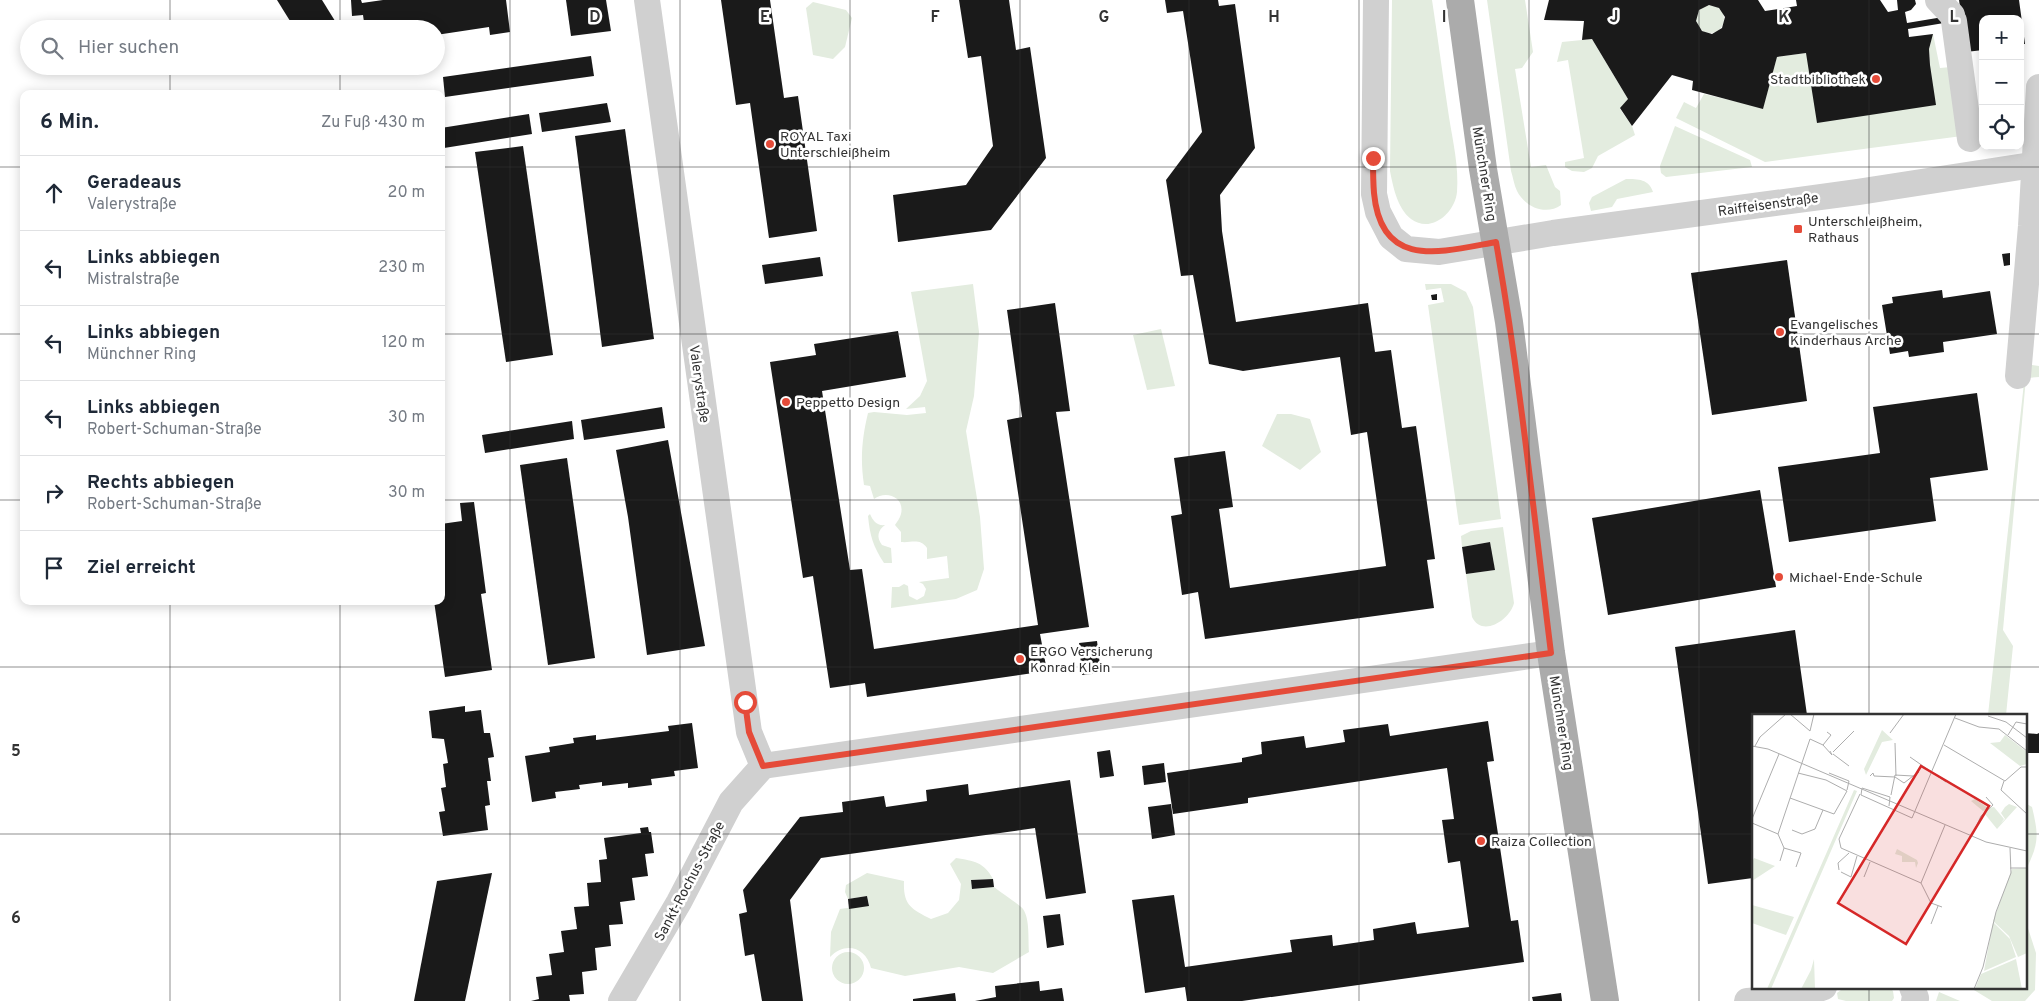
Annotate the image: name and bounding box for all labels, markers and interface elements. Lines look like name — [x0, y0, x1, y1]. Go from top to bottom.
text: D — [589, 8, 601, 28]
text: E — [760, 8, 770, 28]
text: F — [930, 8, 940, 28]
text: G — [1099, 8, 1109, 28]
text: H — [1268, 8, 1280, 28]
text: I — [1442, 8, 1446, 28]
text: J — [1610, 8, 1618, 28]
text: K — [1778, 8, 1790, 28]
text: L — [1949, 8, 1959, 28]
map controls — [1979, 15, 2024, 150]
button: + — [1979, 15, 2024, 60]
search box — [20, 20, 445, 75]
icon: search — [38, 34, 66, 62]
text: Hier suchen — [78, 36, 179, 60]
button: − — [1979, 60, 2024, 105]
place label: Stadtbibliothek — [1770, 72, 1866, 89]
marker: Stadtbibliothek — [1870, 73, 1882, 85]
button: locate — [1979, 105, 2024, 150]
text: 6 Min. — [40, 109, 99, 136]
text: Zu Fuß · 430 m — [321, 113, 425, 133]
street label: Münchner Ring — [1468, 126, 1499, 223]
place label: ROYAL Taxi Unterschleißheim — [780, 129, 890, 162]
marker: ROYAL Taxi Unterschleißheim — [764, 138, 776, 150]
route end — [1362, 147, 1385, 170]
text: Geradeaus — [87, 171, 182, 195]
icon: ahead — [40, 179, 68, 207]
text: 20 m — [388, 183, 425, 203]
street label: Raiffeisenstraße — [1717, 190, 1820, 221]
text: Valerystraße — [87, 195, 177, 215]
place label: Unterschleißheim, Rathaus — [1808, 214, 1922, 247]
marker: Unterschleißheim, Rathaus — [1792, 223, 1804, 235]
text: Links abbiegen — [87, 246, 220, 270]
icon: left — [40, 254, 68, 282]
text: 230 m — [378, 258, 425, 278]
text: Mistralstraße — [87, 270, 180, 290]
place label: Evangelisches Kinderhaus Arche — [1790, 317, 1902, 350]
text: Links abbiegen — [87, 321, 220, 345]
marker: Evangelisches Kinderhaus Arche — [1774, 326, 1786, 338]
icon: left — [40, 329, 68, 357]
text: 120 m — [382, 333, 425, 353]
street label: Valerystraße — [685, 344, 712, 424]
text: Münchner Ring — [87, 345, 196, 365]
place label: Peppetto Design — [796, 395, 900, 412]
text: Links abbiegen — [87, 396, 220, 420]
marker: Peppetto Design — [780, 396, 792, 408]
icon: left — [40, 404, 68, 432]
text: 30 m — [388, 408, 425, 428]
text: Robert-Schuman-Straße — [87, 420, 262, 440]
text: Rechts abbiegen — [87, 471, 235, 495]
icon: right — [40, 479, 68, 507]
text: 30 m — [388, 483, 425, 503]
text: Robert-Schuman-Straße — [87, 495, 262, 515]
icon: arrive — [40, 554, 68, 582]
text: Ziel erreicht — [87, 556, 196, 580]
place label: Michael-Ende-Schule — [1789, 570, 1922, 587]
marker: Michael-Ende-Schule — [1773, 571, 1785, 583]
place label: ERGO Versicherung Konrad Klein — [1030, 644, 1153, 677]
marker: ERGO Versicherung Konrad Klein — [1014, 653, 1026, 665]
street label: Münchner Ring — [1545, 675, 1576, 772]
route start — [734, 691, 757, 714]
inset map — [1752, 714, 2026, 988]
text: 5 — [11, 742, 21, 762]
street label: Sankt-Rochus-Straße — [651, 819, 729, 945]
place label: Raiza Collection — [1491, 834, 1592, 851]
marker: Raiza Collection — [1475, 835, 1487, 847]
text: 6 — [11, 909, 21, 929]

